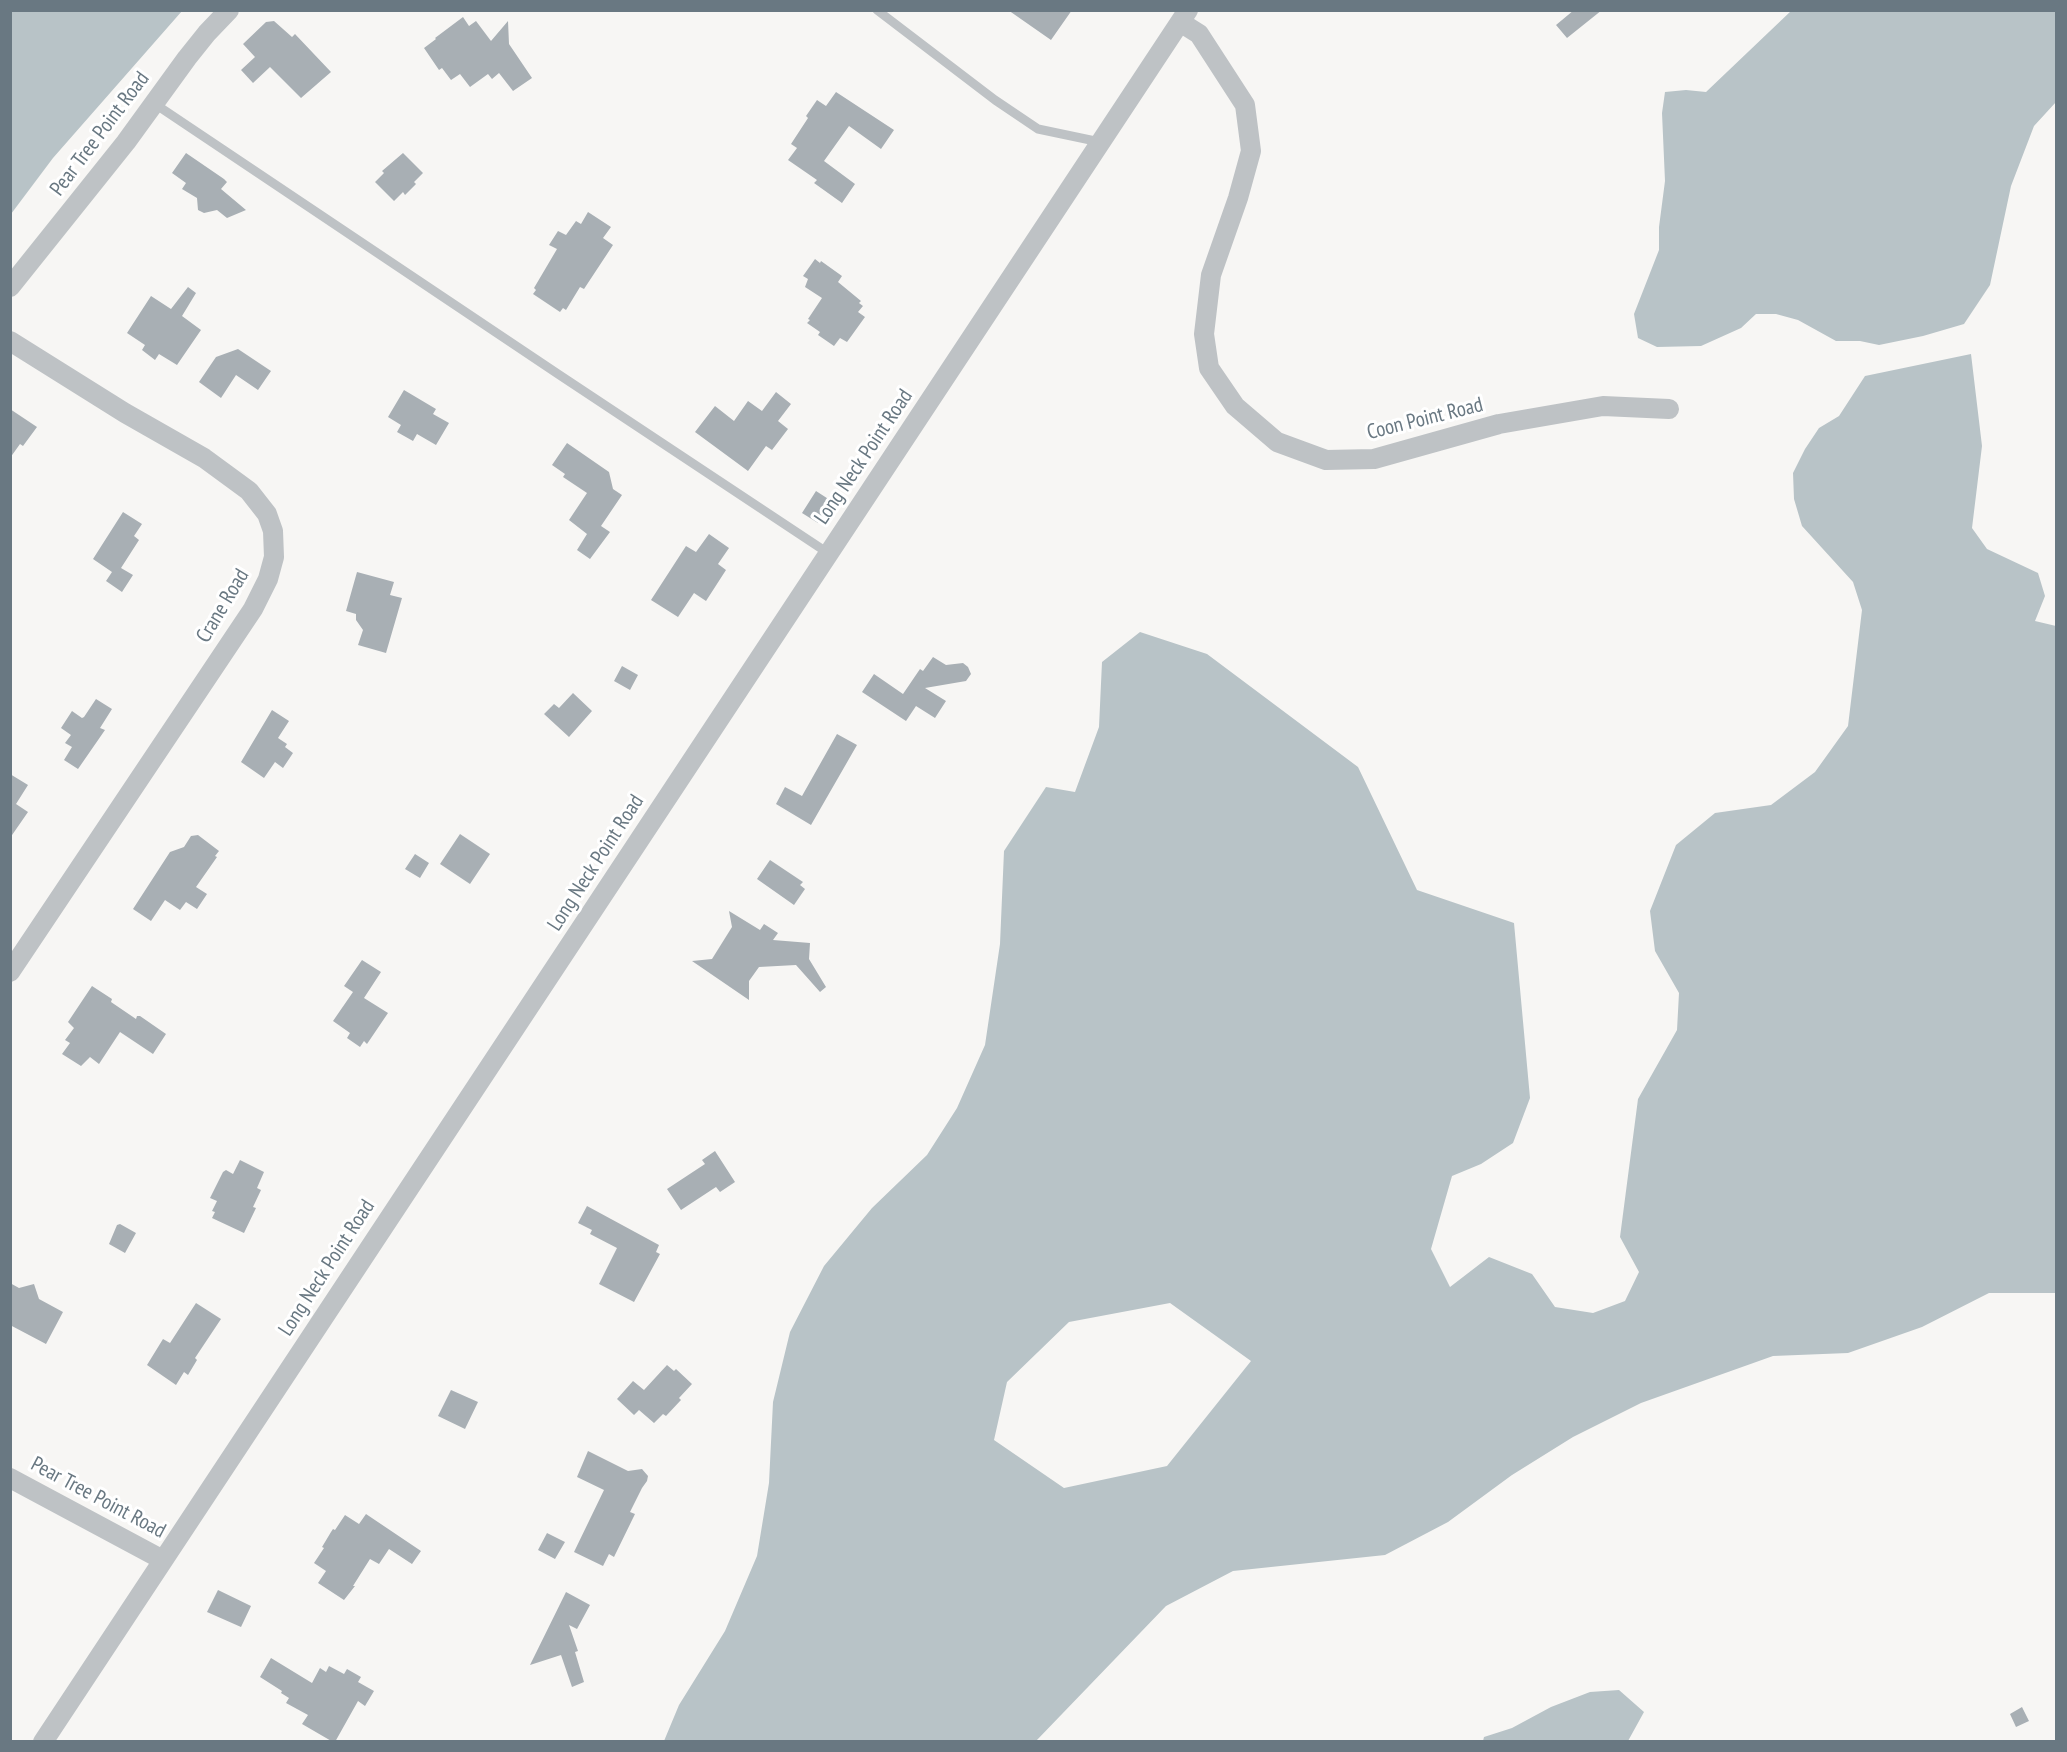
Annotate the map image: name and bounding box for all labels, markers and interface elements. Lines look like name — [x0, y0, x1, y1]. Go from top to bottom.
street label: Pear Tree Point Road — [45, 67, 155, 201]
street label: Long Neck Point Road — [810, 385, 918, 529]
street label: Coon Point Road — [1364, 392, 1486, 446]
street label: Crane Road — [191, 565, 255, 647]
street label: Long Neck Point Road — [543, 790, 649, 936]
street label: Long Neck Point Road — [274, 1195, 380, 1341]
street label: Pear Tree Point Road — [26, 1452, 170, 1544]

